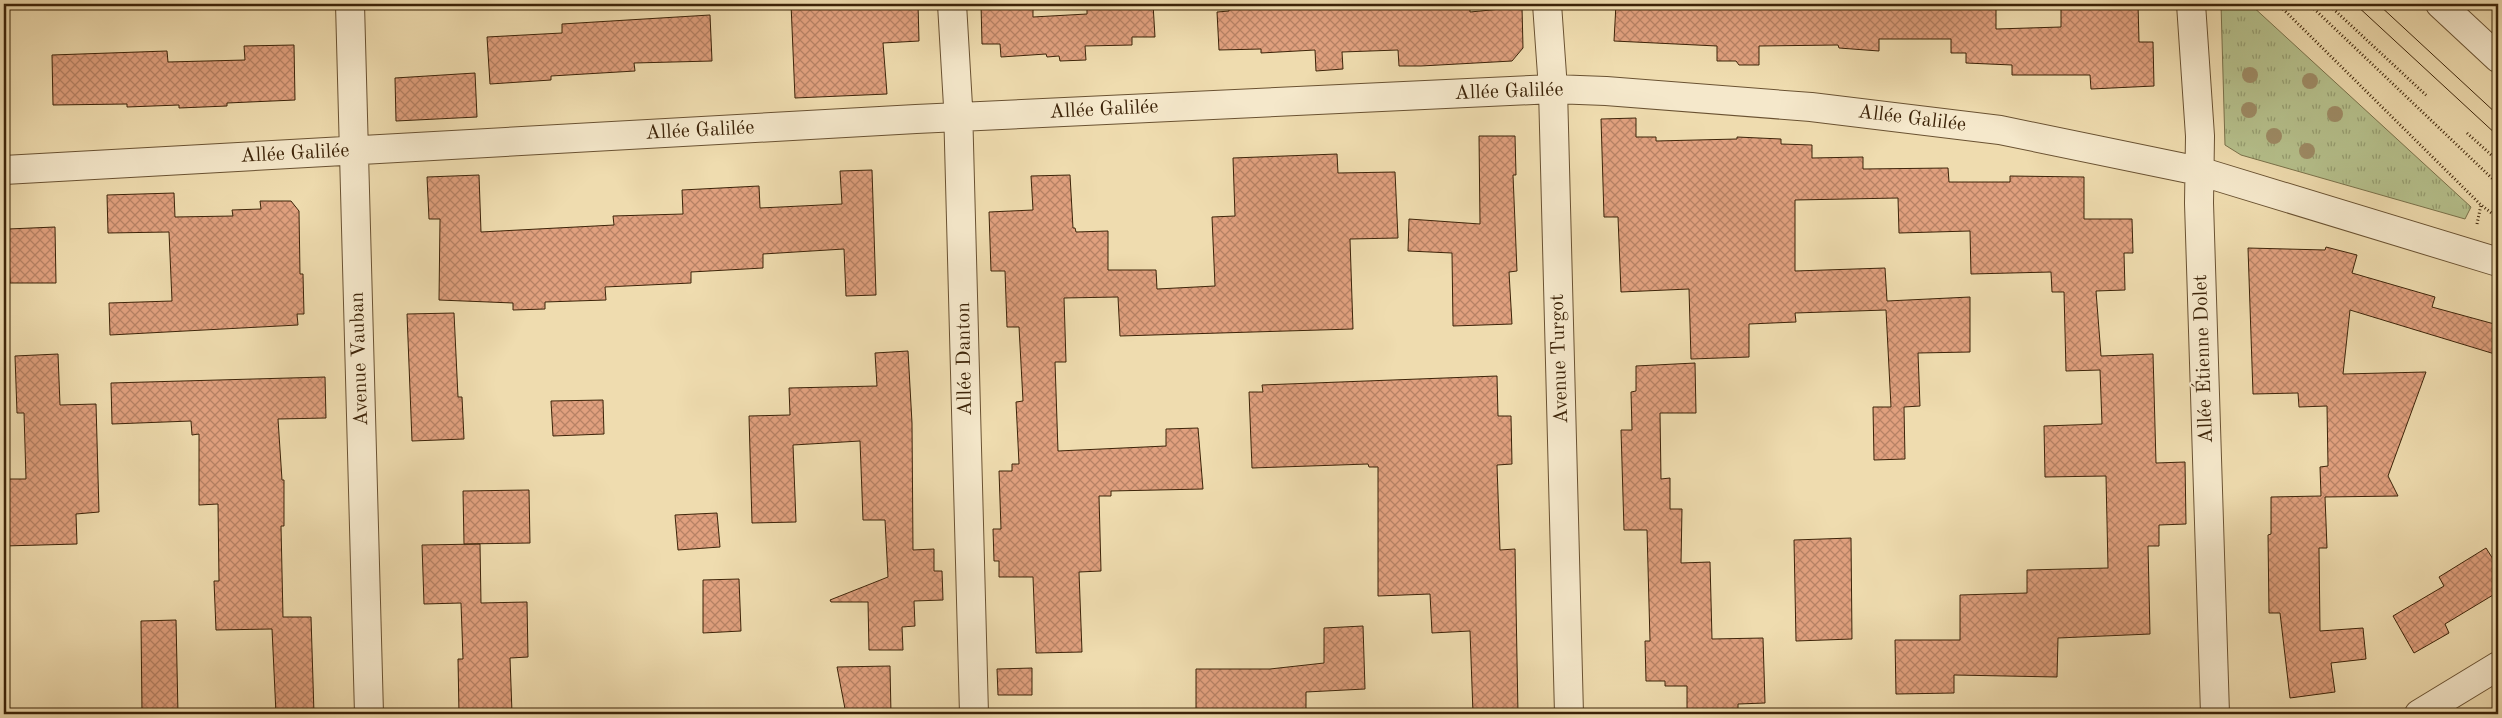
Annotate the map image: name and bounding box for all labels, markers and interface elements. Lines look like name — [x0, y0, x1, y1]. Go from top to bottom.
street label: Allée Galilée — [1454, 80, 1564, 104]
street label: Allée Galilée — [1049, 97, 1159, 123]
street label: Allée Galilée — [1857, 102, 1967, 136]
street label: Allée Galilée — [645, 118, 755, 144]
street label: Allée Galilée — [240, 141, 350, 167]
street label: Allée Étienne Dolet — [2188, 274, 2217, 444]
street label: Avenue Vauban — [348, 291, 372, 427]
street label: Avenue Turgot — [1548, 294, 1572, 424]
street label: Allée Danton — [954, 302, 976, 416]

